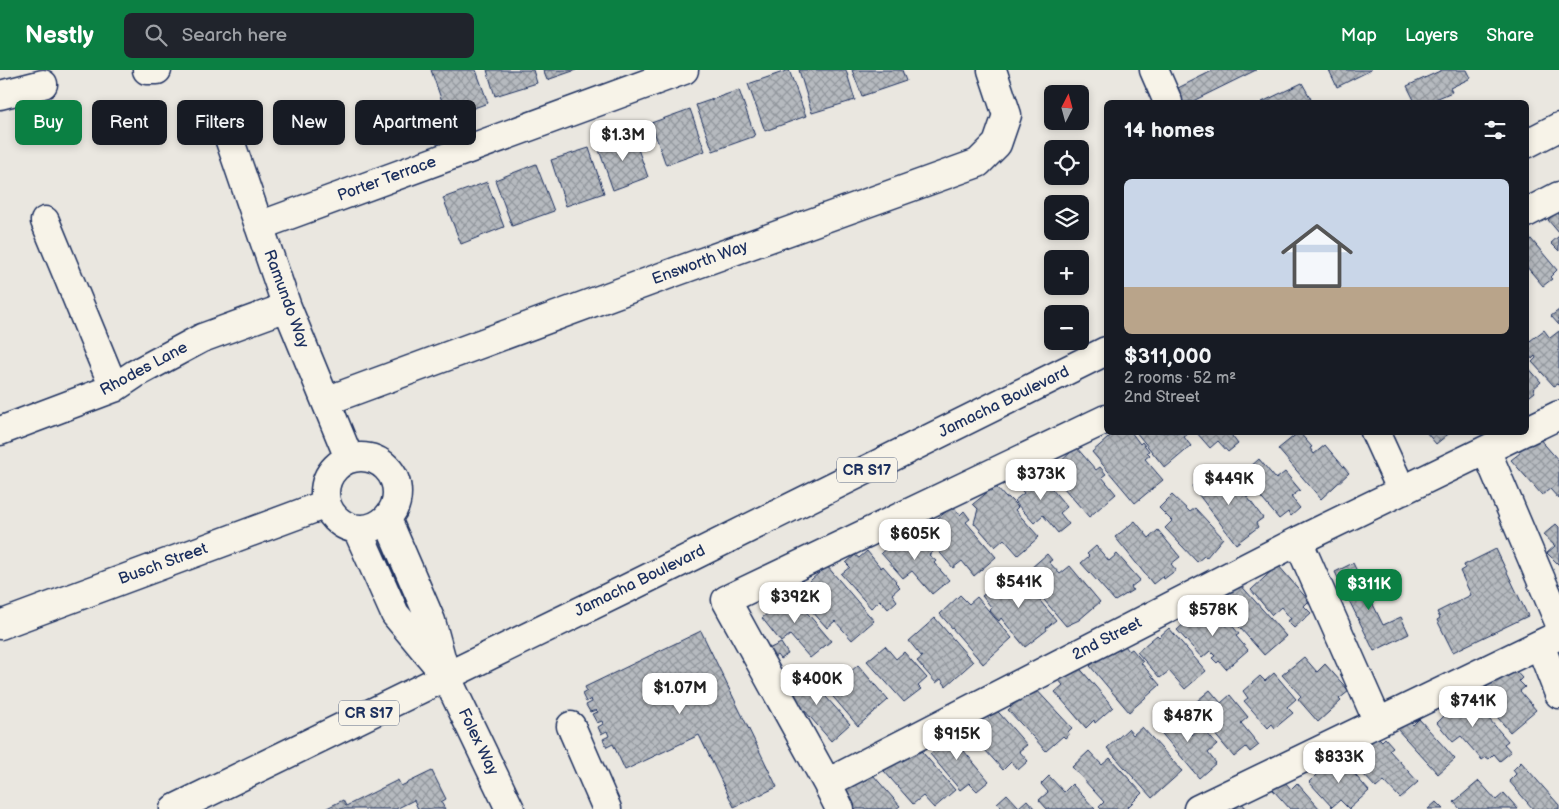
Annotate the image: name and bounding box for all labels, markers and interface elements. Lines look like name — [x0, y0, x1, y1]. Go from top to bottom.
search box — [124, 13, 474, 58]
text: Nestly — [25, 21, 94, 50]
icon: search — [142, 21, 170, 49]
text: Search here — [182, 24, 287, 47]
text: Map — [1341, 25, 1377, 46]
text: Layers — [1405, 25, 1458, 46]
text: Share — [1486, 25, 1534, 46]
north arrow — [1044, 85, 1089, 130]
map controls — [1044, 85, 1089, 350]
chip: Buy — [15, 100, 82, 145]
chip: Rent — [92, 100, 167, 145]
chip: Filters — [177, 100, 263, 145]
chip: New — [273, 100, 345, 145]
chip: Apartment — [355, 100, 476, 145]
icon: filters — [1481, 116, 1509, 144]
text: 14 homes — [1124, 118, 1215, 143]
pin: $1.3M — [588, 119, 658, 162]
text: $1.3M — [601, 126, 645, 145]
button: locate — [1044, 140, 1089, 185]
street label: Porter Terrace — [335, 152, 439, 206]
button: layers — [1044, 195, 1089, 240]
icon: home — [1272, 211, 1362, 301]
street label: Ensworth Way — [650, 237, 751, 289]
street label: Ramundo Way — [259, 247, 313, 352]
button: + — [1044, 250, 1089, 295]
button: − — [1044, 305, 1089, 350]
street label: Rhodes Lane — [97, 338, 192, 400]
text: $311,000 — [1124, 344, 1212, 369]
street label: Jamacha Boulevard — [936, 362, 1072, 442]
text: 2 rooms · 52 m² — [1124, 369, 1236, 388]
text: 2nd Street — [1124, 388, 1200, 407]
road number: CR S17 — [837, 458, 897, 482]
pin: $373K — [1006, 458, 1076, 501]
pin: $449K — [1194, 464, 1264, 506]
text: $373K — [1017, 465, 1065, 484]
text: $449K — [1204, 470, 1254, 489]
pin: $605K — [880, 518, 950, 561]
text: $605K — [890, 525, 940, 544]
street label: Busch Street — [116, 539, 210, 589]
street label: Jamacha Boulevard — [572, 541, 708, 621]
pin: $541K — [984, 566, 1054, 609]
pin: $311K — [1334, 568, 1404, 611]
text: $541K — [996, 573, 1042, 592]
text: $311K — [1347, 575, 1391, 594]
pin: $392K — [760, 582, 830, 624]
text: $392K — [770, 588, 820, 607]
pin: $578K — [1178, 594, 1248, 637]
text: $578K — [1188, 601, 1238, 620]
street label: 2nd Street — [1069, 613, 1145, 665]
pin: $400K — [782, 664, 852, 706]
text: $400K — [792, 670, 842, 689]
pin: $1.07M — [639, 672, 721, 715]
text: $1.07M — [653, 679, 707, 698]
pin: $741K — [1438, 686, 1508, 728]
text: $741K — [1450, 692, 1496, 711]
road number: CR S17 — [339, 700, 399, 726]
pin: $487K — [1153, 700, 1223, 743]
street label: Folex Way — [454, 705, 503, 779]
text: $487K — [1163, 707, 1213, 726]
pin: $915K — [922, 718, 992, 761]
text: $915K — [934, 725, 980, 744]
pin: $833K — [1304, 742, 1374, 784]
text: $833K — [1314, 748, 1364, 767]

